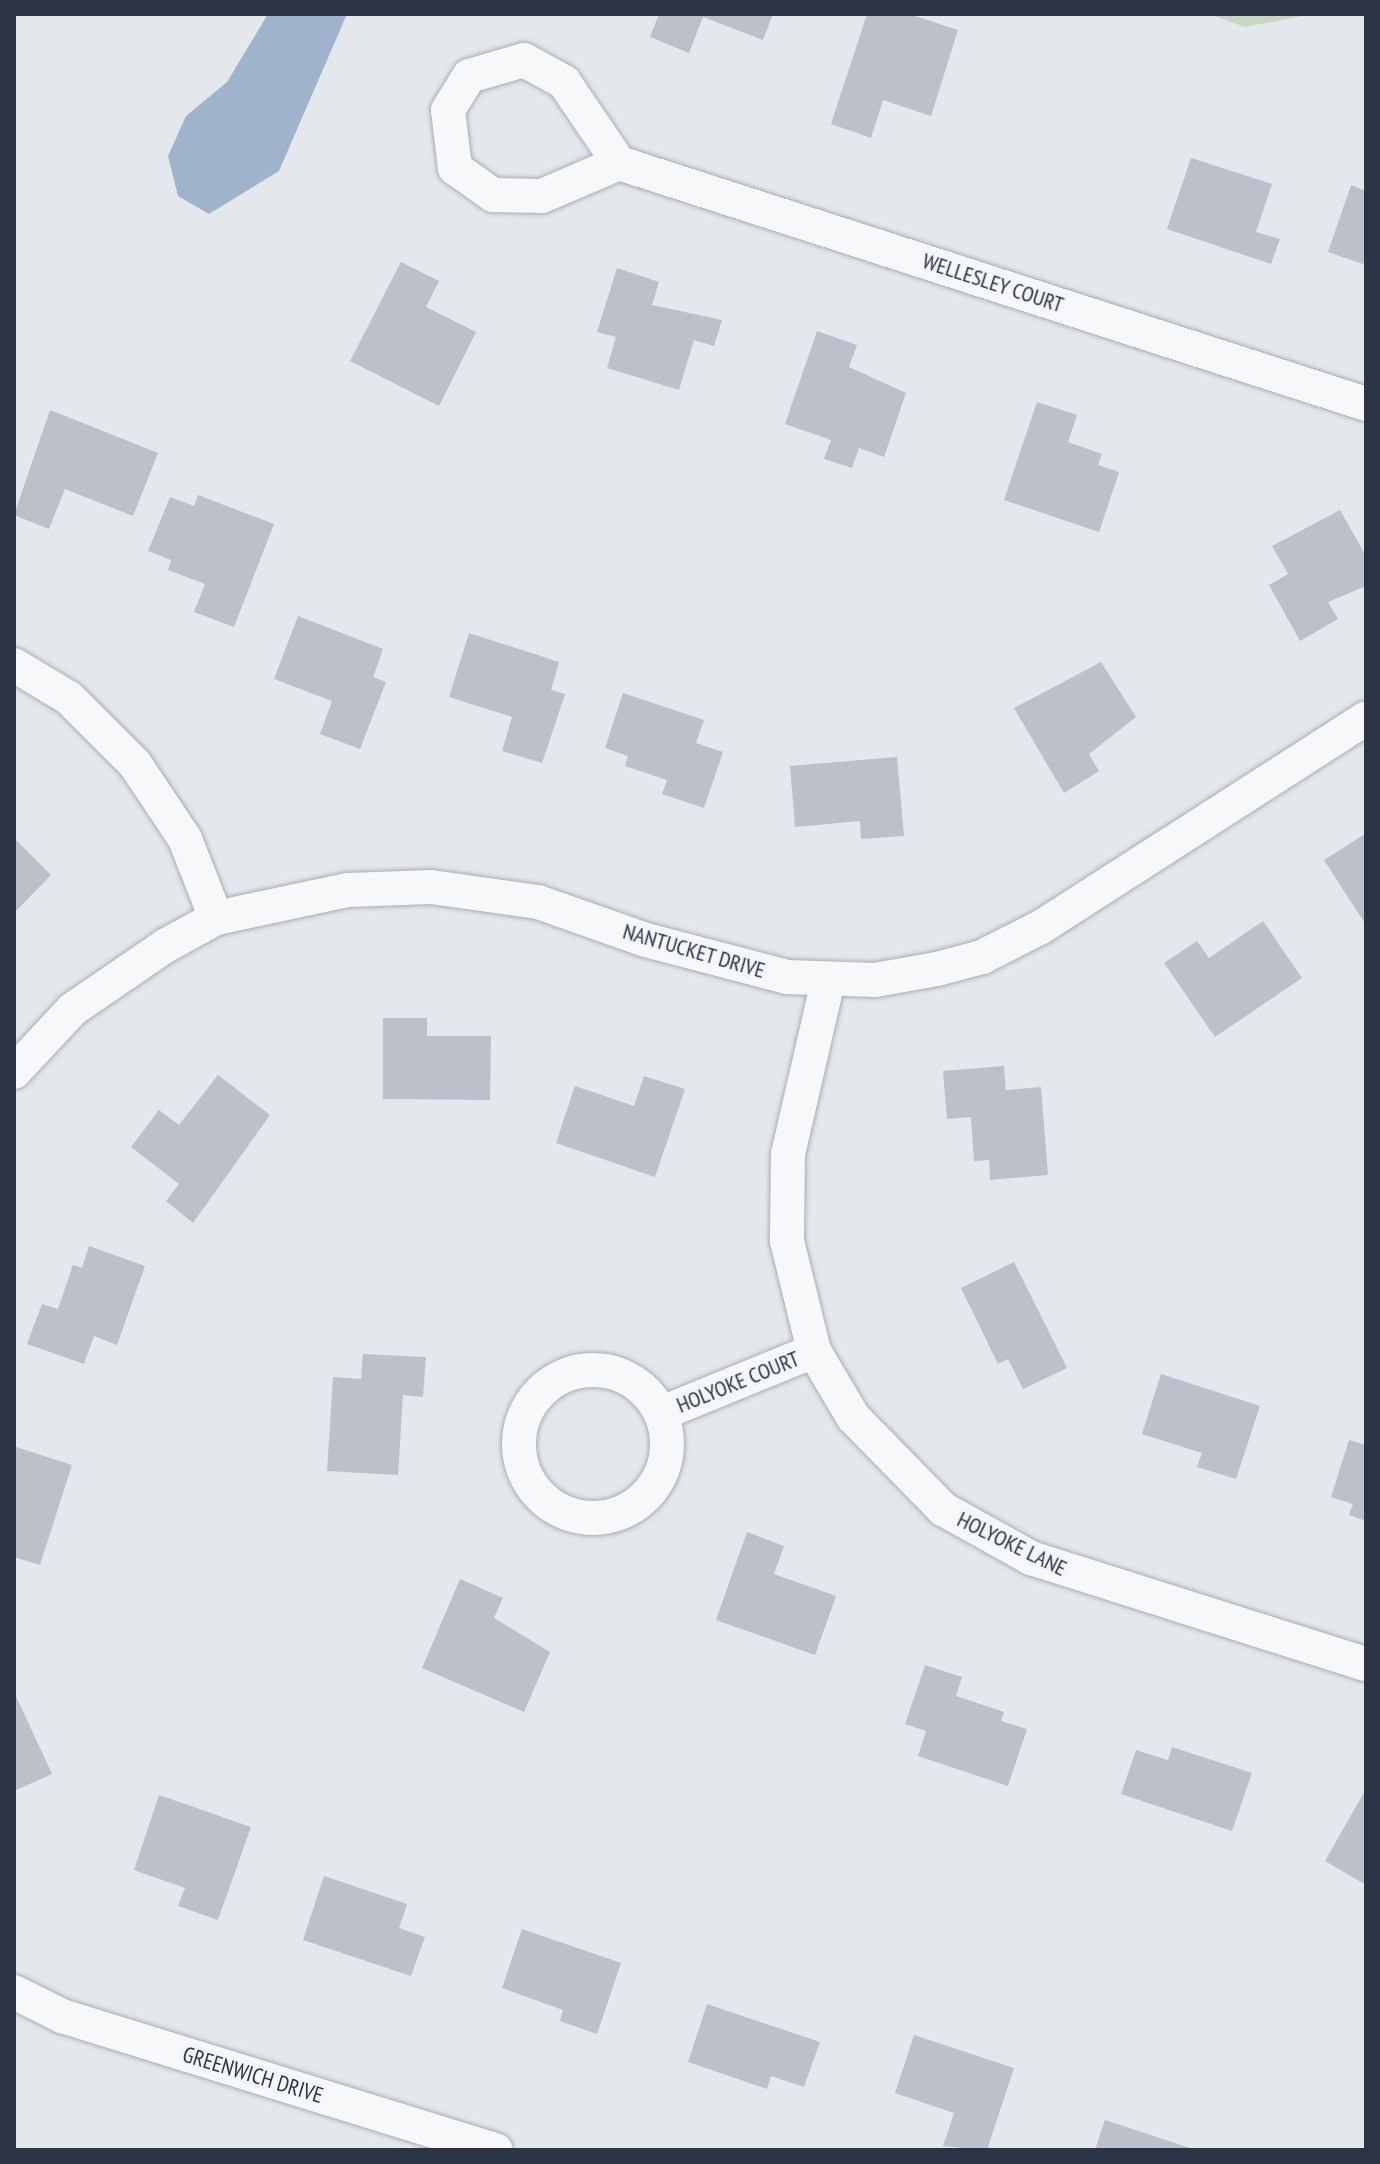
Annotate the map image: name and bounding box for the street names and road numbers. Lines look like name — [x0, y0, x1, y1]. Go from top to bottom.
street label: WELLESLEY COURT — [919, 248, 1067, 318]
street label: NANTUCKET DRIVE — [620, 918, 768, 984]
street label: HOLYOKE COURT — [673, 1345, 803, 1419]
street label: HOLYOKE LANE — [953, 1506, 1071, 1582]
street label: GREENWICH DRIVE — [180, 2041, 326, 2109]

